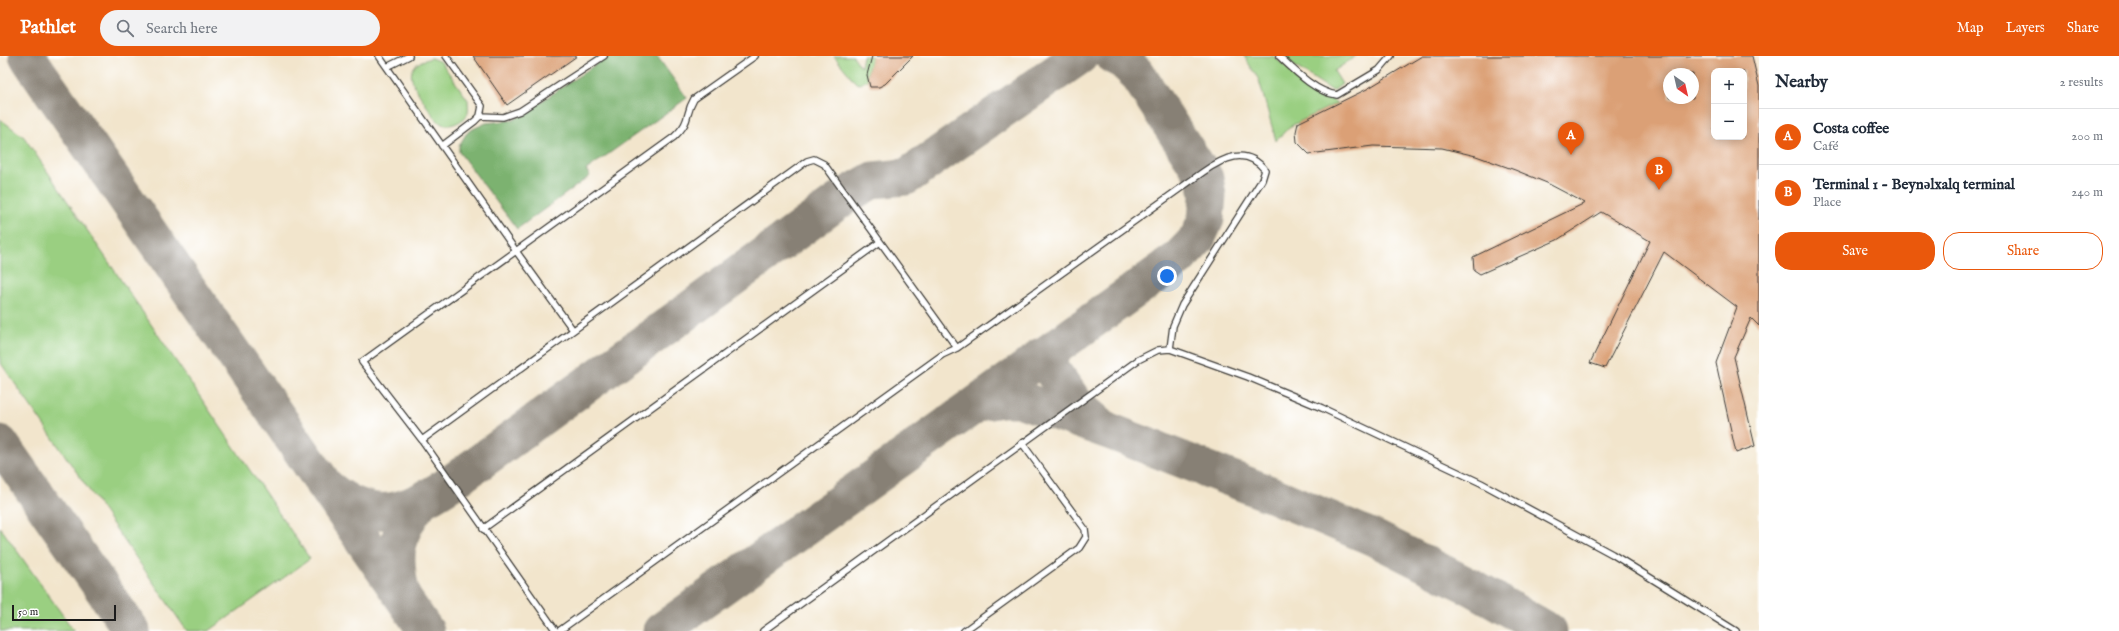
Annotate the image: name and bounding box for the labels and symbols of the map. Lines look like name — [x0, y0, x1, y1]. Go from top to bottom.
north arrow — [1663, 68, 1699, 104]
pin: A — [1558, 122, 1584, 155]
pin: B — [1646, 157, 1672, 190]
your location — [1157, 266, 1177, 286]
scale bar — [12, 603, 116, 622]

